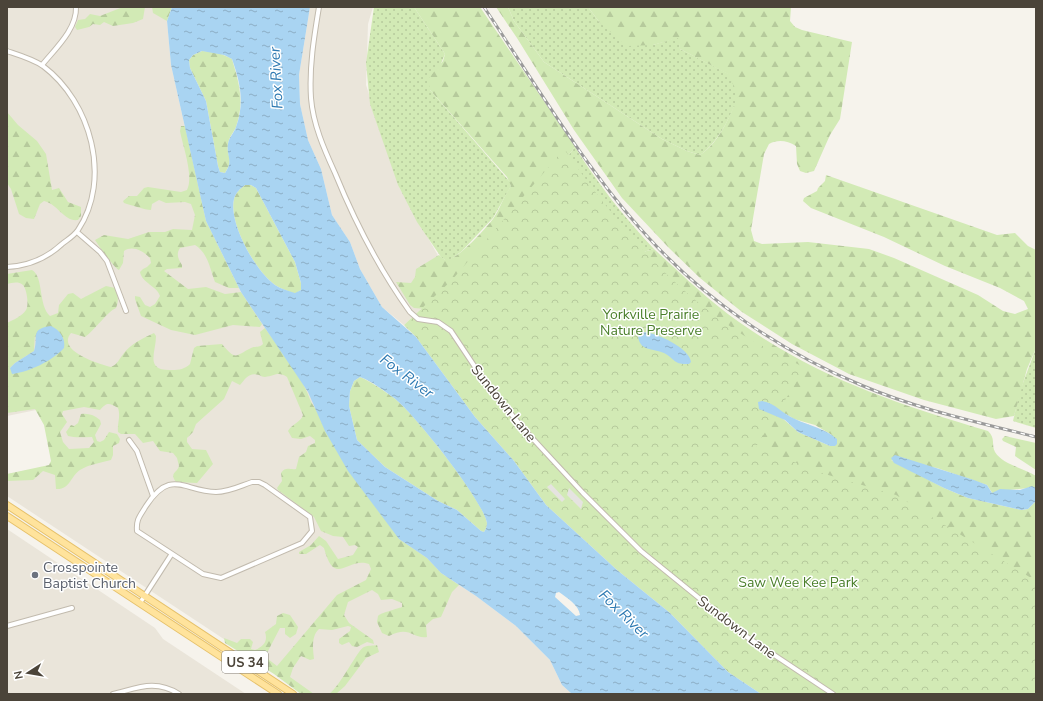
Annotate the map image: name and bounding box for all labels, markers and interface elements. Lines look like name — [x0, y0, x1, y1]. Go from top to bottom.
water label: Fox River — [264, 46, 288, 110]
park label: Yorkville Prairie Nature Preserve — [600, 305, 702, 340]
water label: Fox River — [376, 349, 438, 403]
street label: Sundown Lane — [467, 361, 541, 446]
place label: Crosspointe Baptist Church — [43, 558, 136, 593]
marker: Crosspointe Baptist Church — [30, 570, 40, 580]
park label: Saw Wee Kee Park — [738, 573, 859, 592]
water label: Fox River — [595, 585, 654, 643]
street label: Sundown Lane — [693, 592, 780, 663]
road number: US 34 — [222, 651, 268, 673]
north arrow — [8, 653, 48, 693]
text: N — [11, 669, 27, 681]

